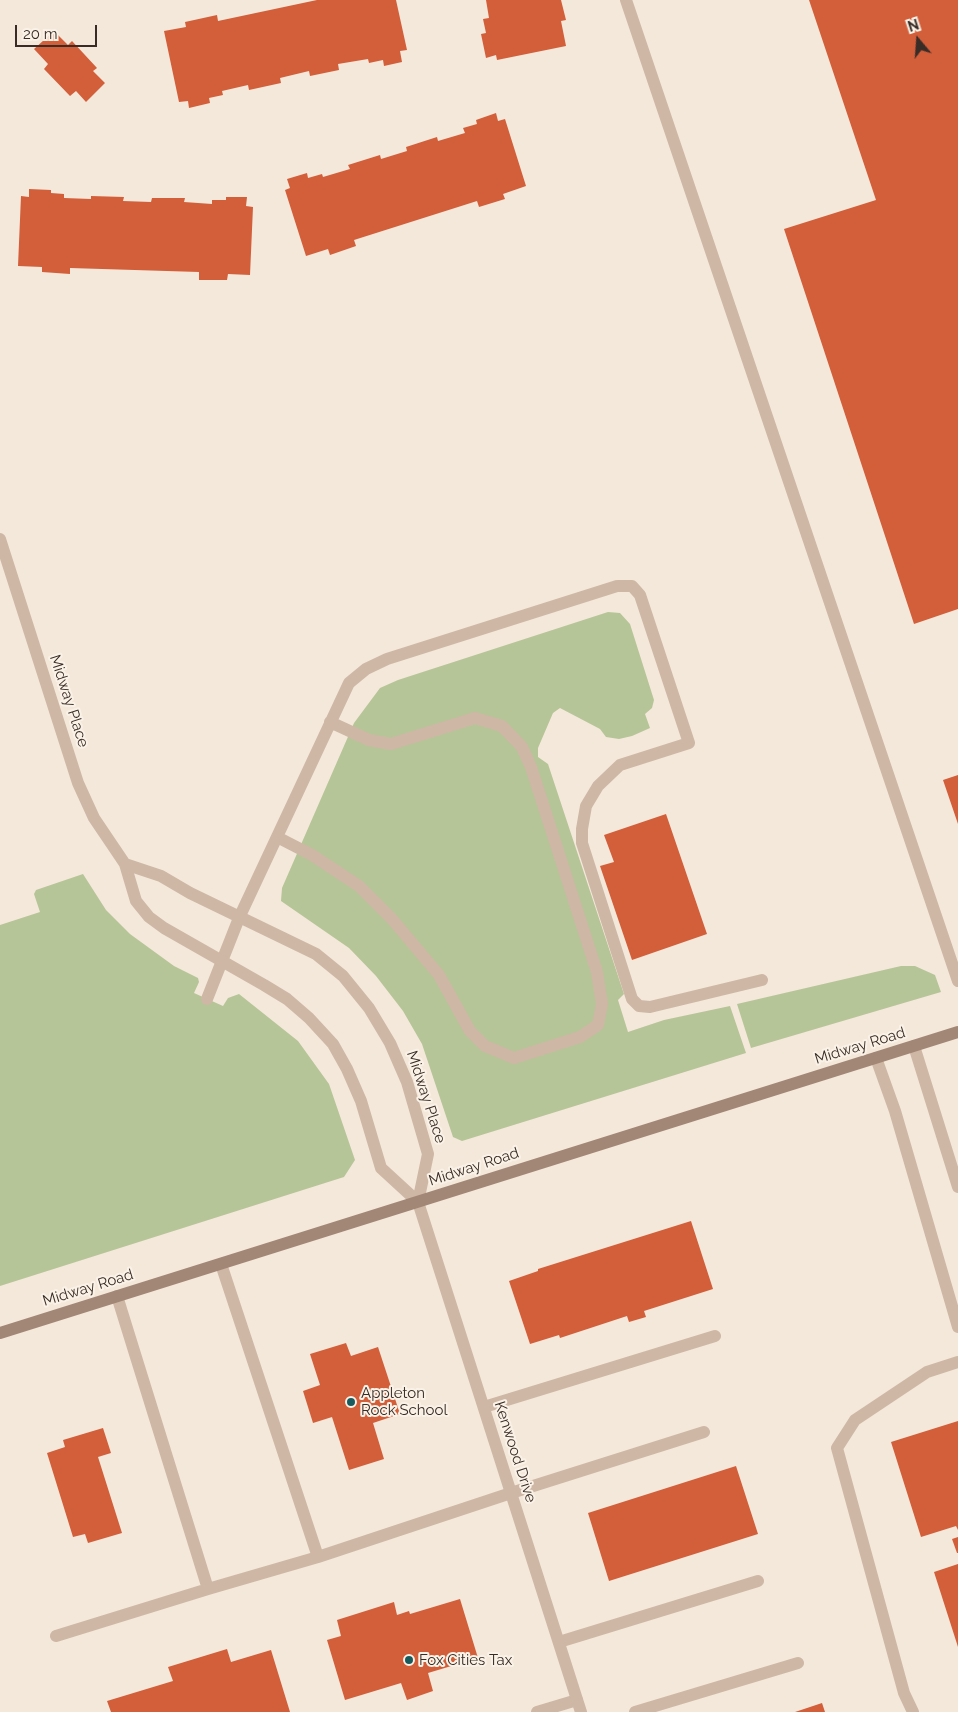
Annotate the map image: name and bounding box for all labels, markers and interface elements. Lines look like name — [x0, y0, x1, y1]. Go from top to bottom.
scale bar — [18, 15, 100, 47]
north arrow — [893, 15, 943, 65]
text: N — [906, 16, 921, 35]
text: 20 m — [23, 25, 58, 43]
street label: Midway Place — [46, 652, 92, 750]
street label: Midway Road — [813, 1024, 907, 1068]
street label: Midway Place — [403, 1048, 449, 1146]
street label: Midway Road — [427, 1144, 521, 1190]
street label: Midway Road — [41, 1266, 135, 1310]
place label: Appleton Rock School — [361, 1384, 447, 1419]
marker: Appleton Rock School — [345, 1396, 357, 1408]
street label: Kenwood Drive — [490, 1399, 540, 1505]
place label: Fox Cities Tax — [419, 1651, 512, 1669]
marker: Fox Cities Tax — [403, 1654, 415, 1666]

